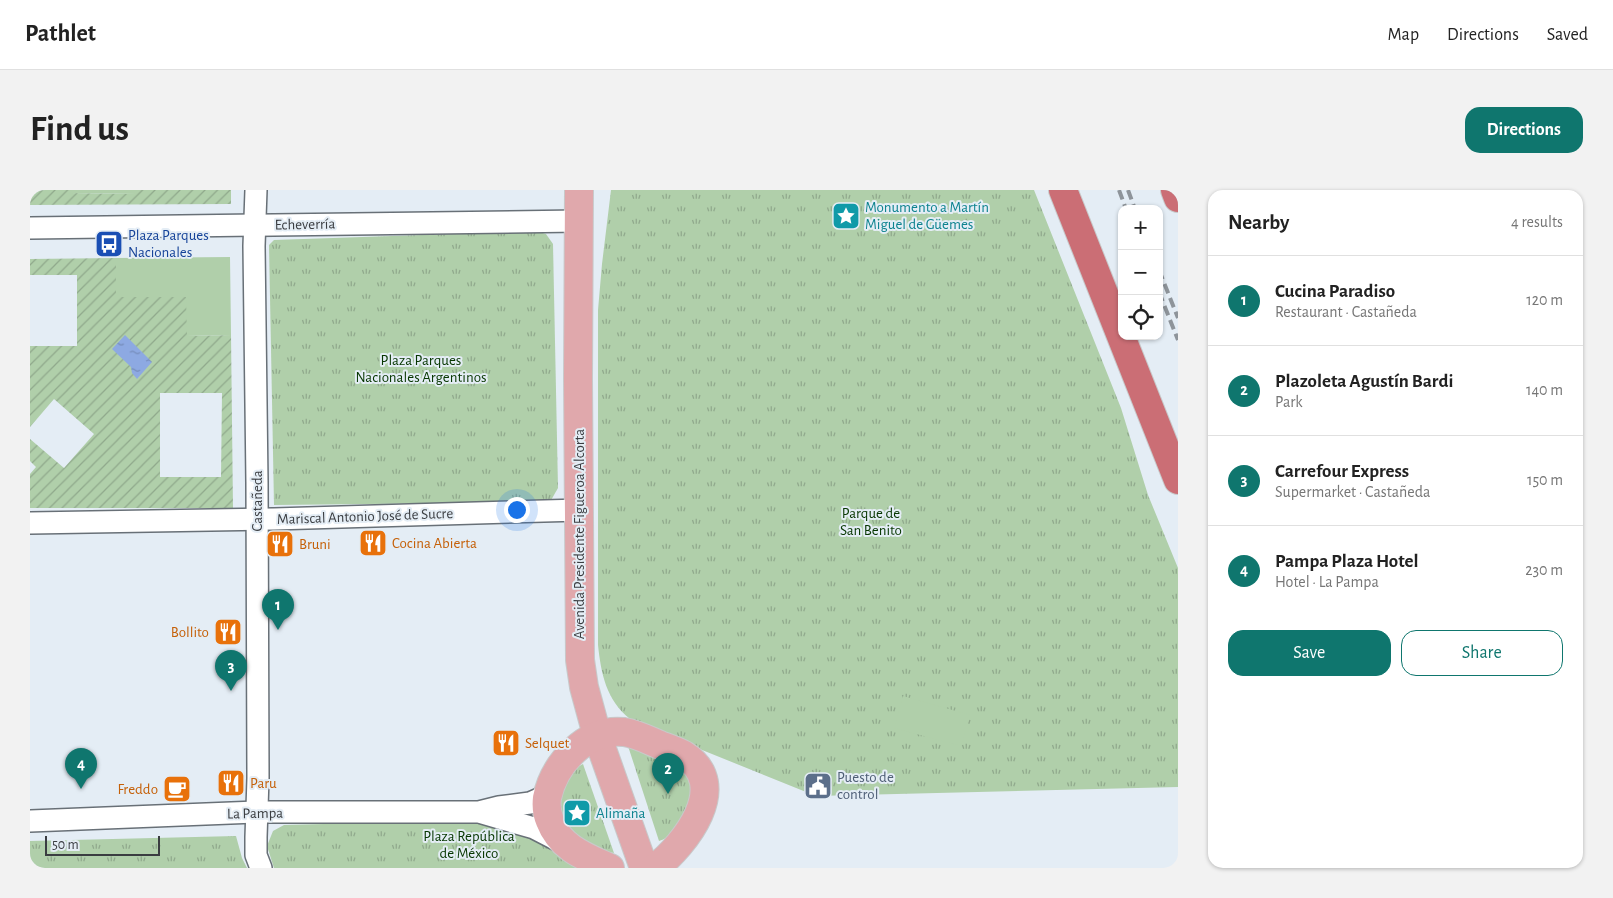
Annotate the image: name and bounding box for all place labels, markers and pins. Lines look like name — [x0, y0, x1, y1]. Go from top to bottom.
place label: Monumento a Martín Miguel de Güemes — [865, 200, 989, 232]
place icon: Monumento a Martín Miguel de Güemes — [831, 201, 861, 231]
place label: Plaza Parques Nacionales — [128, 228, 209, 260]
bus stop icon: Plaza Parques Nacionales — [94, 229, 124, 259]
restaurant icon: Cocina Abierta — [358, 528, 388, 558]
restaurant icon: Bruni — [265, 529, 295, 559]
place label: Cocina Abierta — [392, 536, 477, 551]
place label: Bruni — [299, 537, 331, 552]
pin: 1 — [262, 589, 294, 630]
restaurant icon: Bollito — [213, 617, 243, 647]
place label: Bollito — [171, 625, 209, 640]
pin: 3 — [215, 650, 247, 691]
restaurant icon: Selquet — [491, 728, 521, 758]
place label: Selquet — [525, 736, 570, 751]
pin: 4 — [65, 748, 97, 789]
pin: 2 — [652, 753, 684, 794]
restaurant icon: Paru — [216, 768, 246, 798]
place label: Puesto de control — [837, 770, 894, 802]
public building icon: Puesto de control — [803, 771, 833, 801]
cafe icon: Freddo — [162, 774, 192, 804]
place label: Paru — [250, 776, 277, 791]
place label: Freddo — [117, 782, 158, 797]
place icon: Alimaña — [562, 798, 592, 828]
place label: Alimaña — [596, 806, 646, 821]

